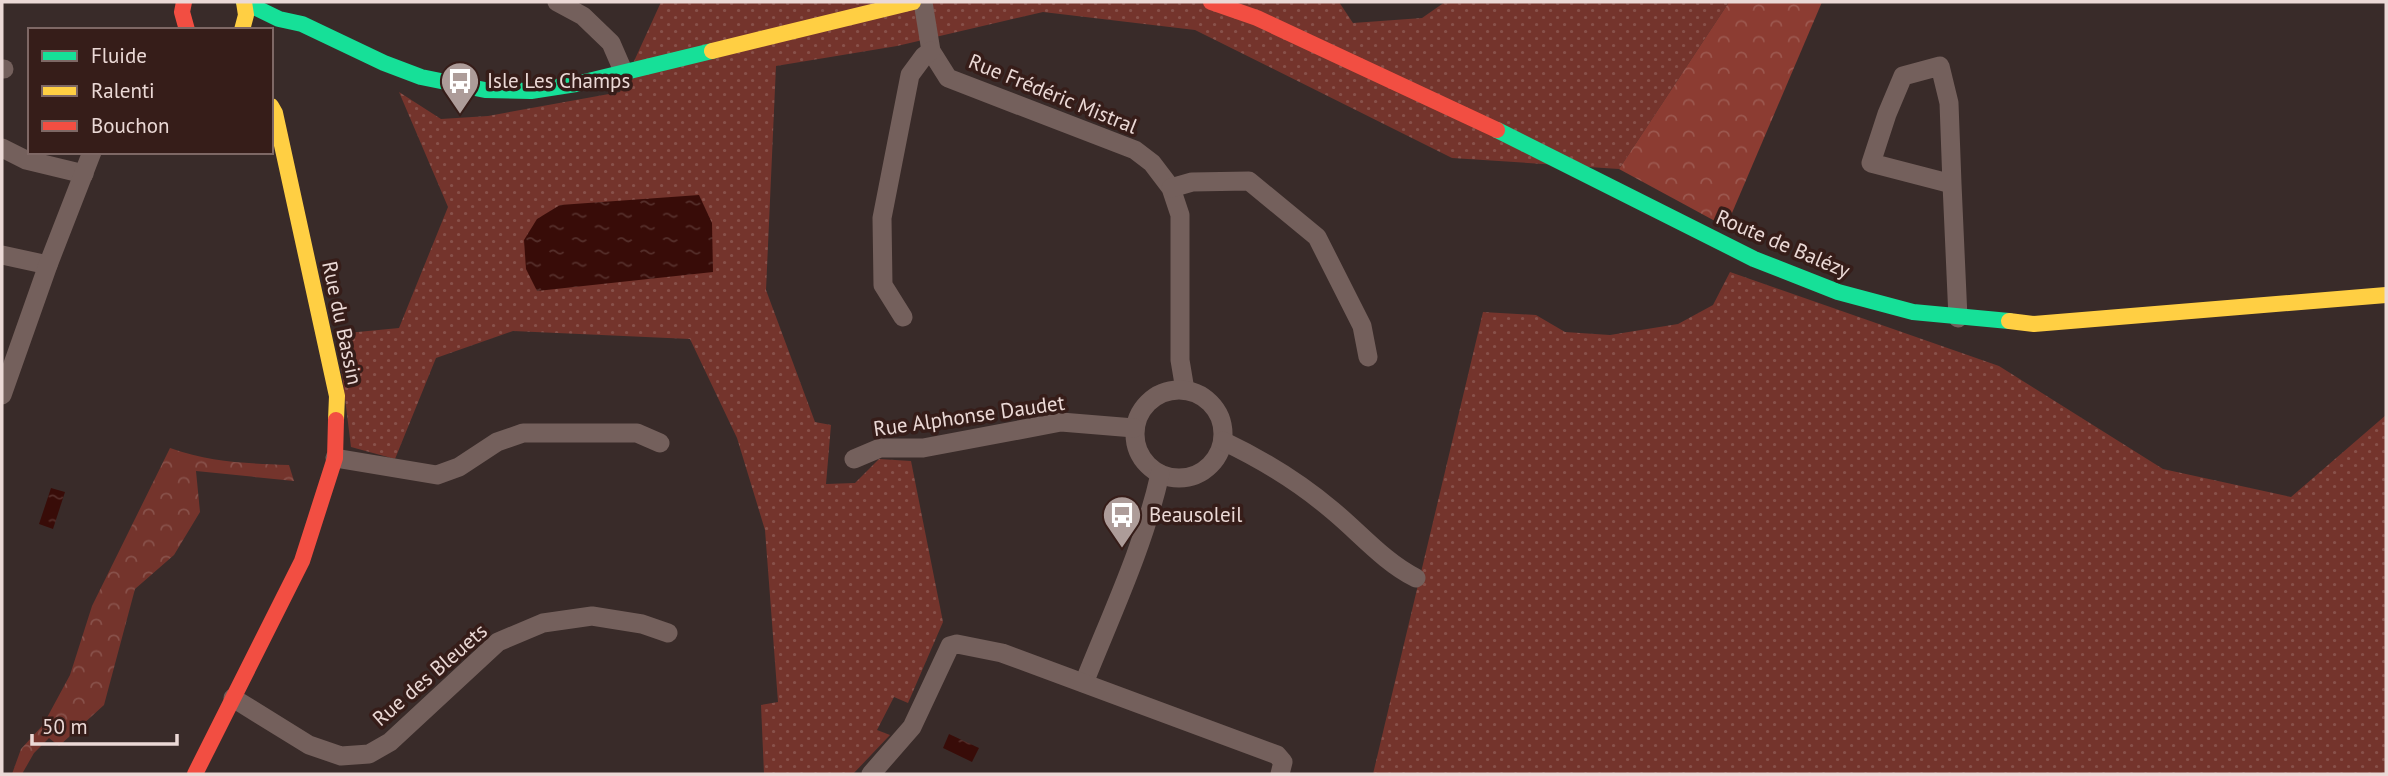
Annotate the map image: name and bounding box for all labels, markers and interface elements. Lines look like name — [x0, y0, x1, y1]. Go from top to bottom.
legend — [28, 28, 273, 154]
text: Fluide — [91, 42, 147, 69]
street label: Rue Frédéric Mistral — [965, 47, 1142, 140]
bus stop icon: Isle Les Champs — [439, 60, 481, 115]
place label: Isle Les Champs — [487, 67, 630, 94]
text: Ralenti — [91, 77, 155, 104]
text: Bouchon — [91, 112, 170, 139]
street label: Route de Balézy — [1712, 203, 1854, 284]
street label: Rue du Bassin — [316, 259, 369, 387]
street label: Rue Alphonse Daudet — [872, 389, 1066, 442]
bus stop icon: Beausoleil — [1101, 494, 1143, 549]
place label: Beausoleil — [1149, 501, 1242, 528]
street label: Rue des Bleuets — [367, 617, 493, 732]
scale bar — [32, 702, 177, 746]
text: 50 m — [42, 713, 88, 740]

